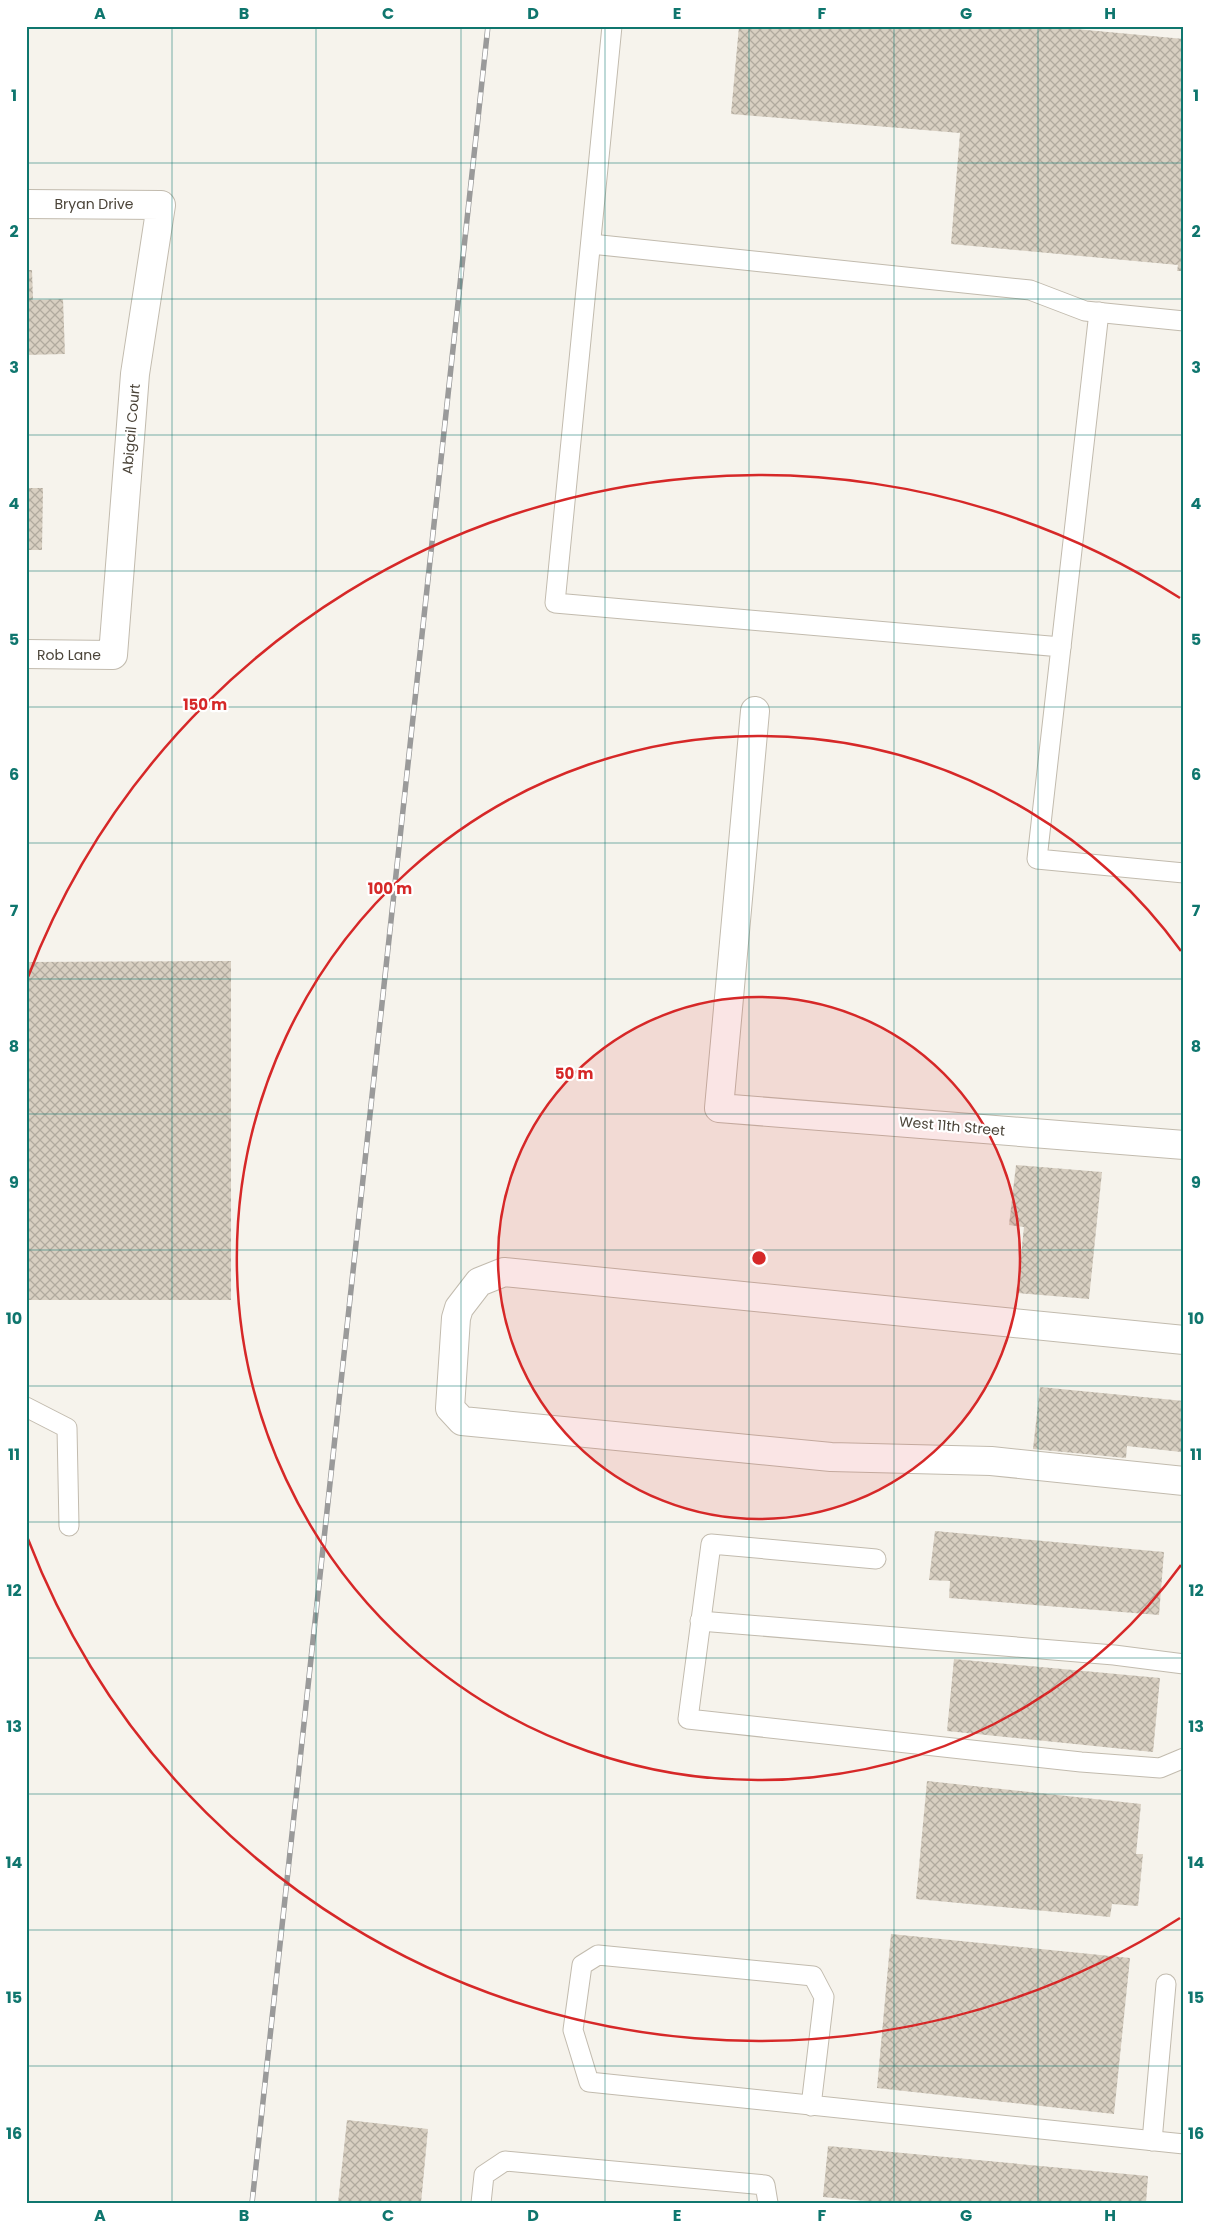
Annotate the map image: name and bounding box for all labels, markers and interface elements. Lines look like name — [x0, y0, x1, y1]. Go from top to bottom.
text: A — [94, 2, 106, 25]
text: B — [239, 2, 249, 25]
text: C — [382, 2, 394, 25]
text: D — [527, 2, 539, 25]
text: E — [673, 2, 681, 25]
text: F — [818, 2, 827, 25]
text: G — [960, 2, 972, 25]
text: H — [1104, 2, 1116, 25]
text: 1 — [11, 84, 17, 107]
text: 1 — [1193, 84, 1199, 107]
street label: Bryan Drive — [55, 194, 134, 214]
text: 2 — [9, 220, 19, 243]
text: 2 — [1191, 220, 1201, 243]
text: 3 — [9, 356, 19, 379]
text: 3 — [1191, 356, 1201, 379]
street label: Abigail Court — [117, 383, 145, 475]
text: 4 — [9, 492, 20, 515]
text: 4 — [1191, 492, 1202, 515]
text: 5 — [9, 628, 19, 651]
text: 5 — [1191, 628, 1201, 651]
street label: Rob Lane — [37, 645, 101, 665]
text: 150 m — [183, 694, 227, 715]
text: 6 — [9, 763, 19, 786]
text: 6 — [1191, 763, 1201, 786]
text: 100 m — [368, 878, 412, 899]
text: 7 — [10, 899, 19, 922]
text: 7 — [1192, 899, 1201, 922]
text: 8 — [9, 1035, 19, 1058]
text: 8 — [1191, 1035, 1201, 1058]
text: 50 m — [555, 1063, 593, 1084]
street label: West 11th Street — [898, 1111, 1006, 1141]
text: 9 — [9, 1171, 19, 1194]
text: 9 — [1191, 1171, 1201, 1194]
centre of rings — [750, 1249, 768, 1267]
text: 10 — [6, 1307, 22, 1330]
text: 10 — [1188, 1307, 1204, 1330]
text: 11 — [8, 1443, 20, 1466]
text: 11 — [1190, 1443, 1202, 1466]
text: 12 — [6, 1579, 22, 1602]
text: 12 — [1188, 1579, 1204, 1602]
text: 13 — [6, 1715, 22, 1738]
text: 13 — [1188, 1715, 1204, 1738]
text: 14 — [6, 1851, 23, 1874]
text: 14 — [1188, 1851, 1205, 1874]
text: 15 — [6, 1986, 22, 2009]
text: 15 — [1188, 1986, 1204, 2009]
text: 16 — [6, 2122, 22, 2145]
text: 16 — [1188, 2122, 1204, 2145]
text: A — [94, 2204, 106, 2227]
text: B — [239, 2204, 249, 2227]
text: C — [382, 2204, 394, 2227]
text: D — [527, 2204, 539, 2227]
text: E — [673, 2204, 681, 2227]
text: F — [818, 2204, 827, 2227]
text: G — [960, 2204, 972, 2227]
text: H — [1104, 2204, 1116, 2227]

